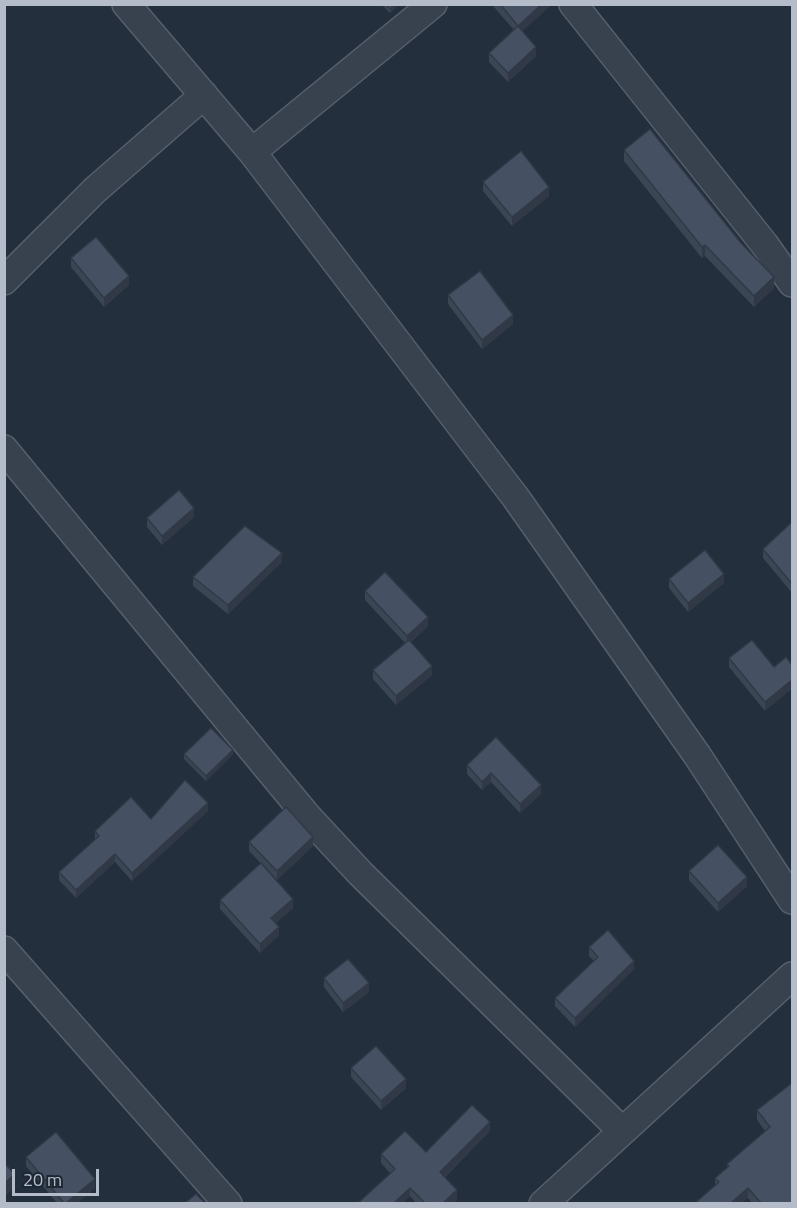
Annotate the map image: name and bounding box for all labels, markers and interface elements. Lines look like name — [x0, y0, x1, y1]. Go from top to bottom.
scale bar — [15, 1157, 102, 1195]
text: 20 m — [23, 1166, 62, 1193]

